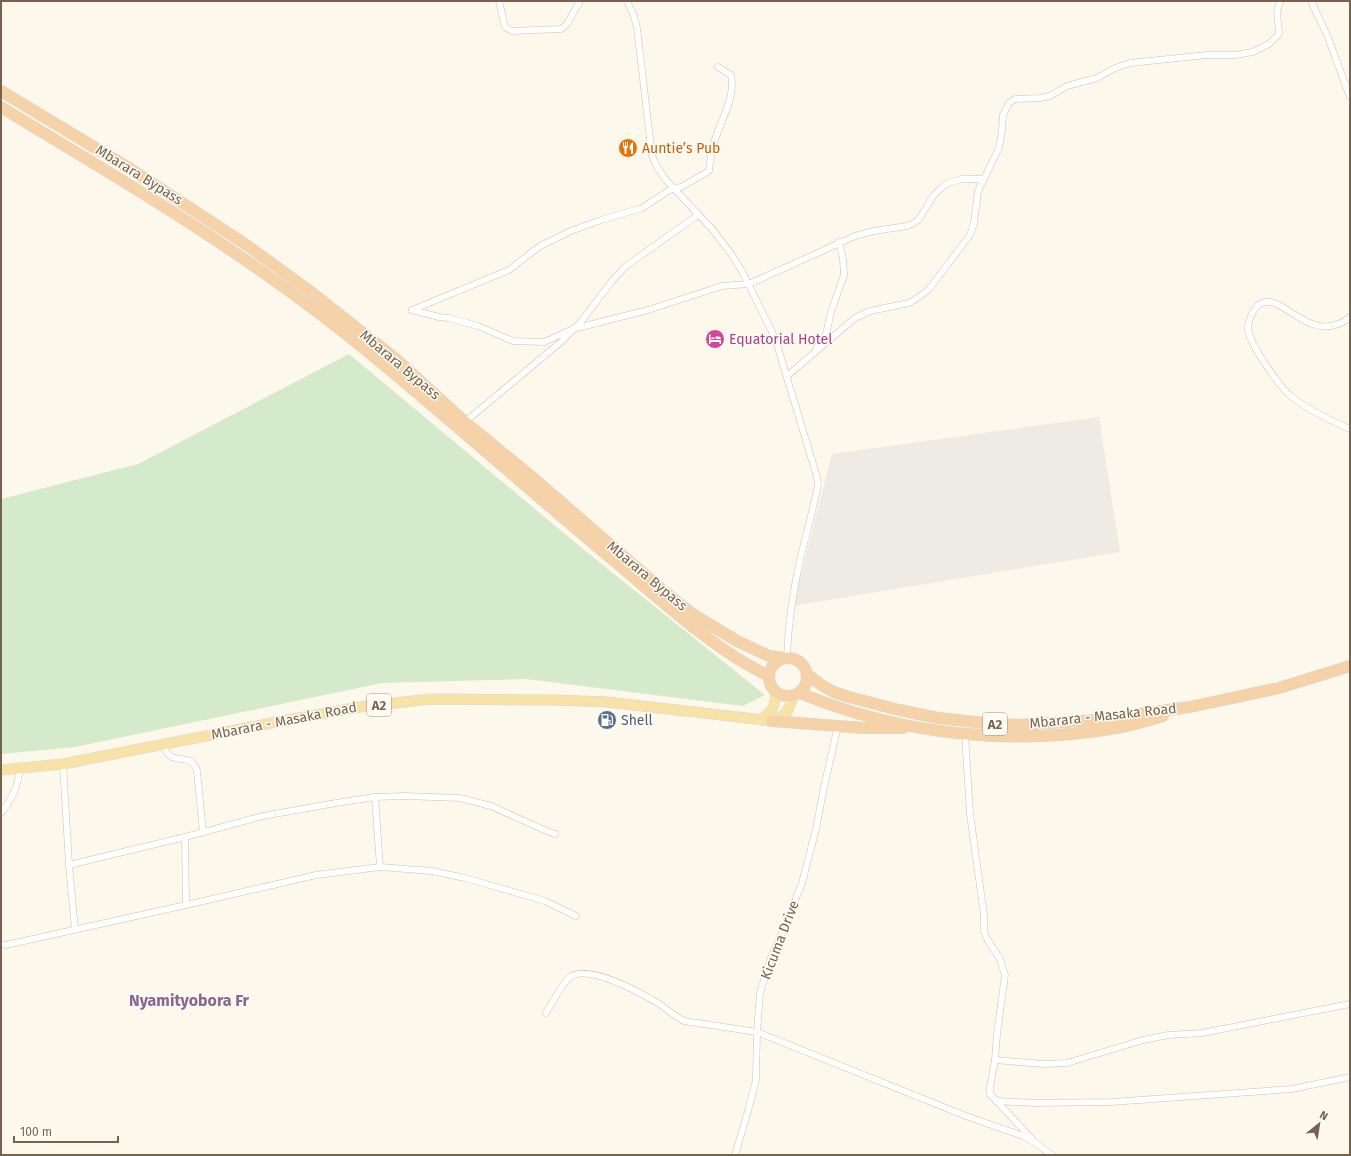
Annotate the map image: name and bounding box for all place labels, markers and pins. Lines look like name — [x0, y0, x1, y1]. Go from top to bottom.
restaurant icon: Auntie’s Pub — [617, 137, 639, 159]
place label: Auntie’s Pub — [642, 140, 720, 157]
hotel icon: Equatorial Hotel — [704, 328, 726, 350]
place label: Equatorial Hotel — [729, 331, 832, 348]
fuel station icon: Shell — [596, 709, 618, 731]
place label: Shell — [621, 712, 653, 729]

